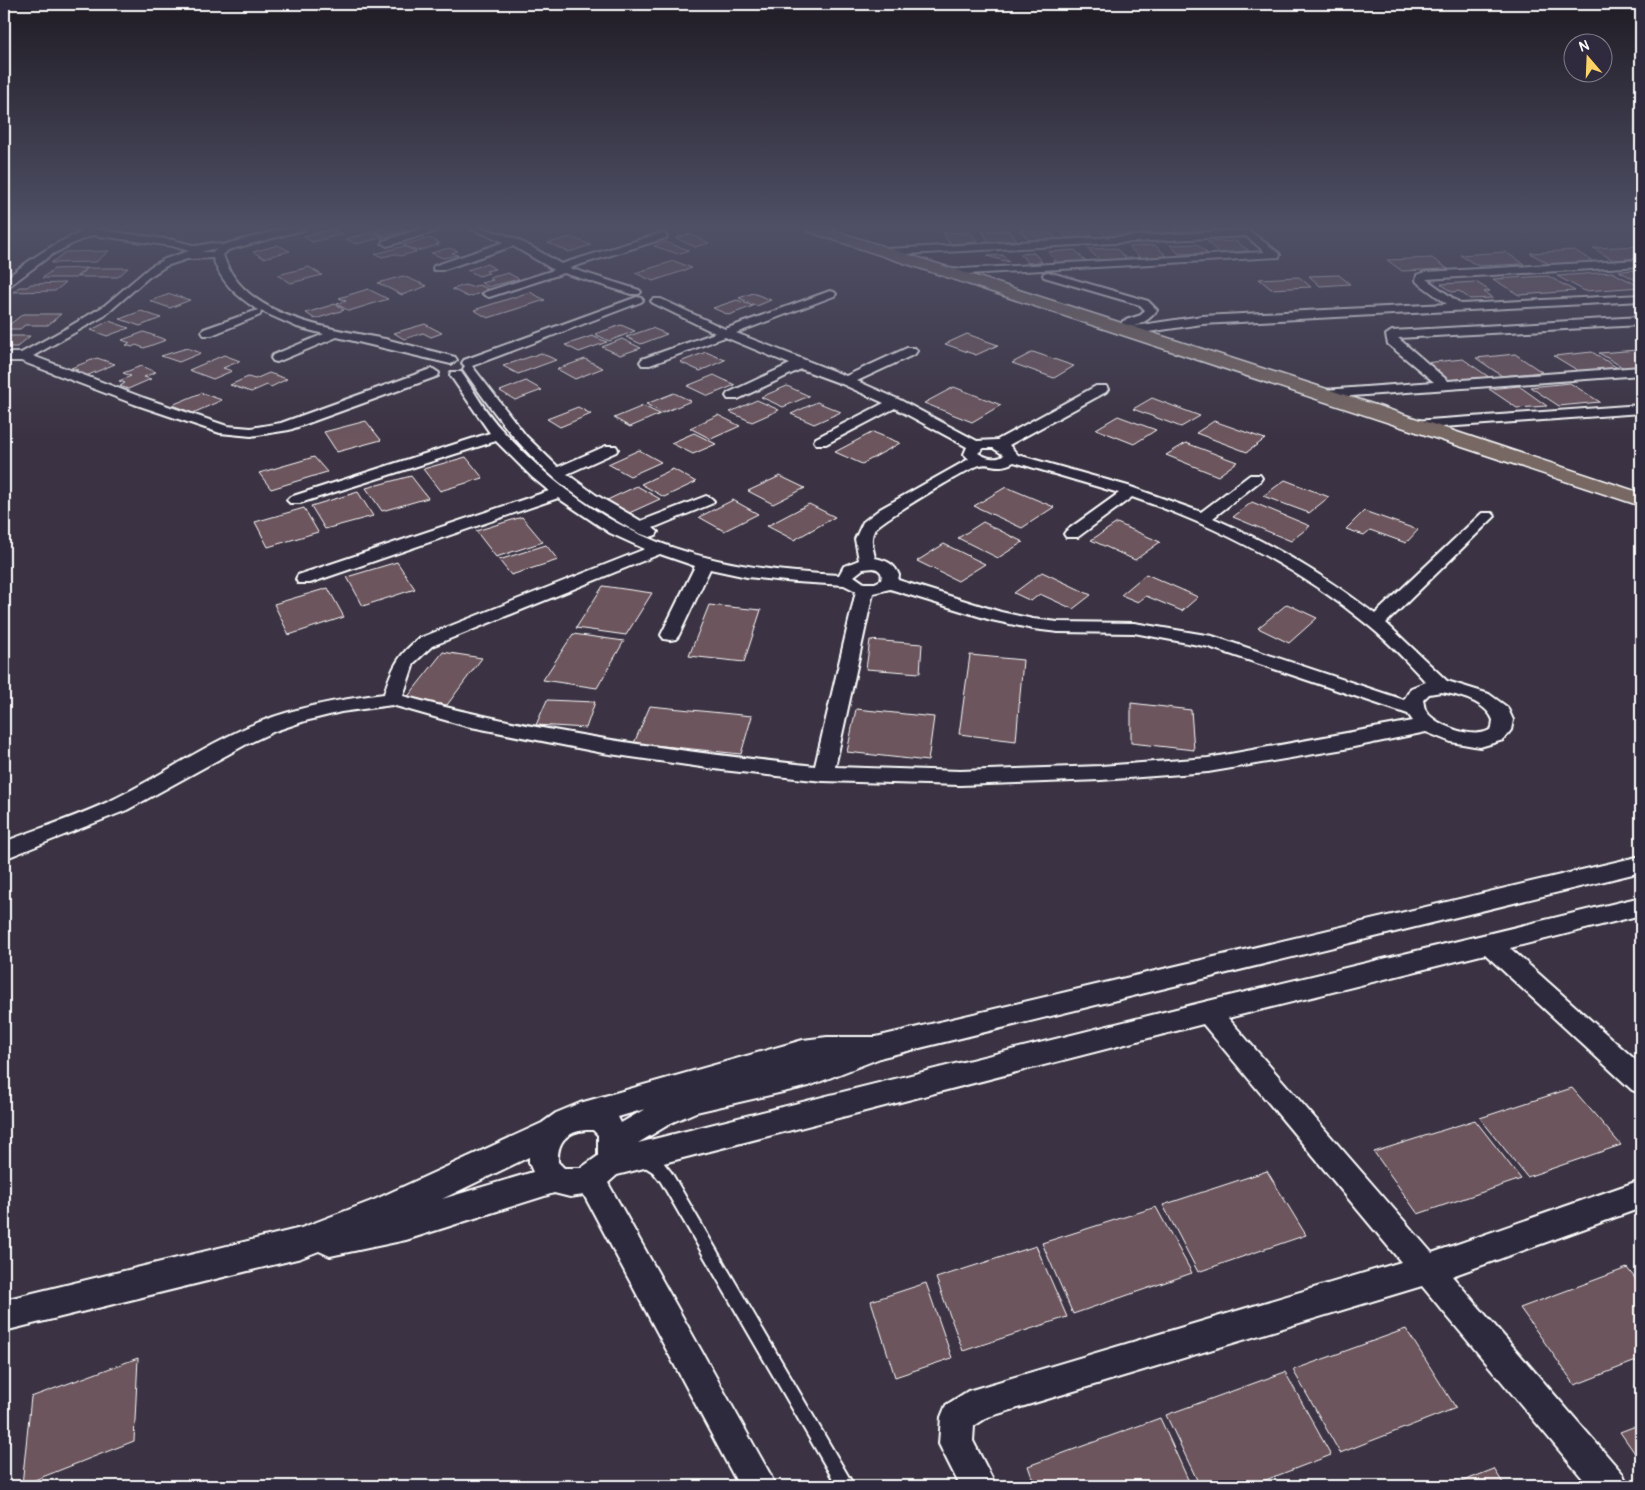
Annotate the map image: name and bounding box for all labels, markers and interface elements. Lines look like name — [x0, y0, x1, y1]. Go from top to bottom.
north arrow — [1562, 32, 1612, 82]
text: N — [1577, 37, 1591, 56]

